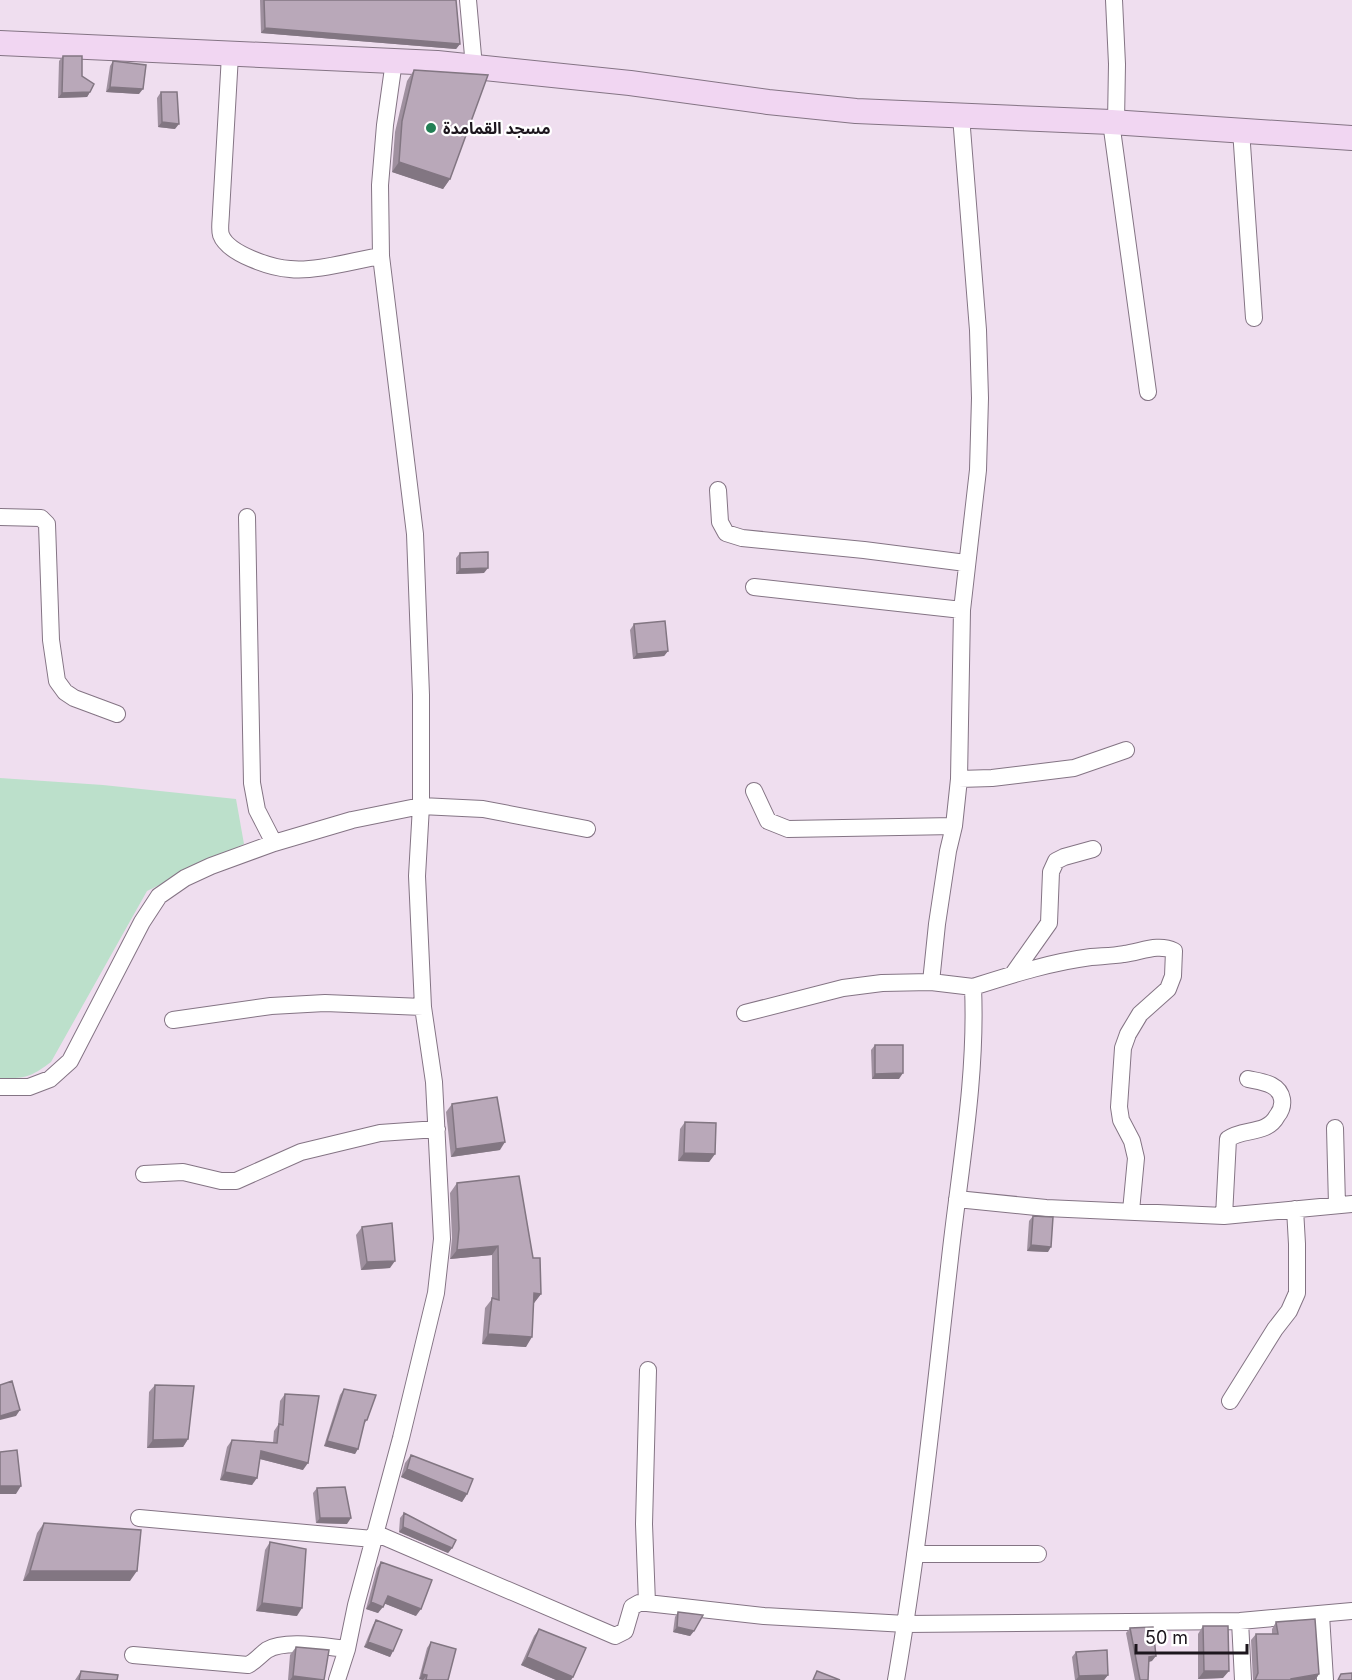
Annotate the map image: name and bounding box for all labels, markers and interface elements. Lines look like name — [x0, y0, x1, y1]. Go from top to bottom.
place label: مسجد القمامدة — [443, 118, 551, 138]
marker: مسجد القمامدة — [424, 121, 438, 135]
scale bar — [1136, 1617, 1247, 1655]
text: 50 m — [1145, 1627, 1188, 1648]

